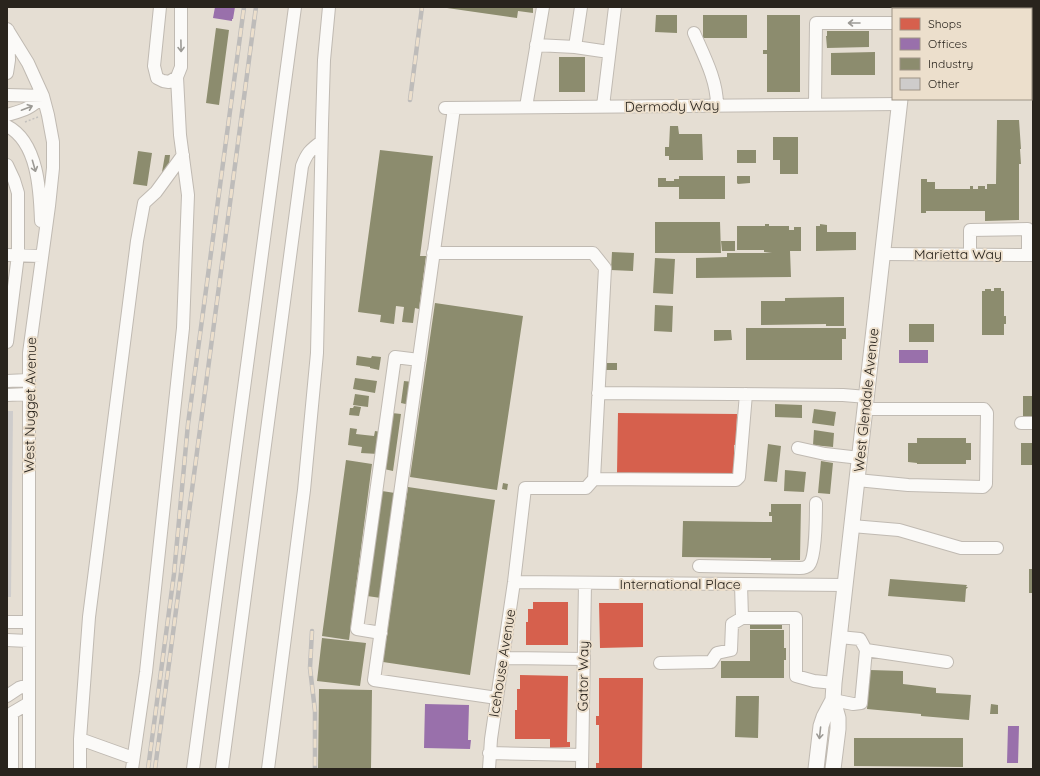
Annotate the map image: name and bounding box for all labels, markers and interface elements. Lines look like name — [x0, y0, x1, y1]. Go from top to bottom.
legend — [892, 8, 1032, 100]
text: Shops — [928, 16, 962, 31]
one-way arrow — [848, 19, 861, 27]
text: Offices — [928, 36, 967, 51]
one-way arrow — [177, 39, 185, 52]
text: Industry — [928, 56, 973, 71]
text: Other — [928, 76, 960, 91]
street label: Dermody Way — [624, 96, 720, 116]
one-way arrow — [20, 104, 32, 112]
one-way arrow — [31, 159, 38, 172]
street label: Marietta Way — [914, 245, 1002, 263]
street label: West Glendale Avenue — [849, 327, 883, 473]
street label: West Nugget Avenue — [20, 337, 40, 473]
street label: International Place — [619, 575, 741, 593]
street label: Icehouse Avenue — [485, 608, 519, 718]
street label: Gator Way — [573, 641, 593, 711]
one-way arrow — [816, 726, 824, 739]

